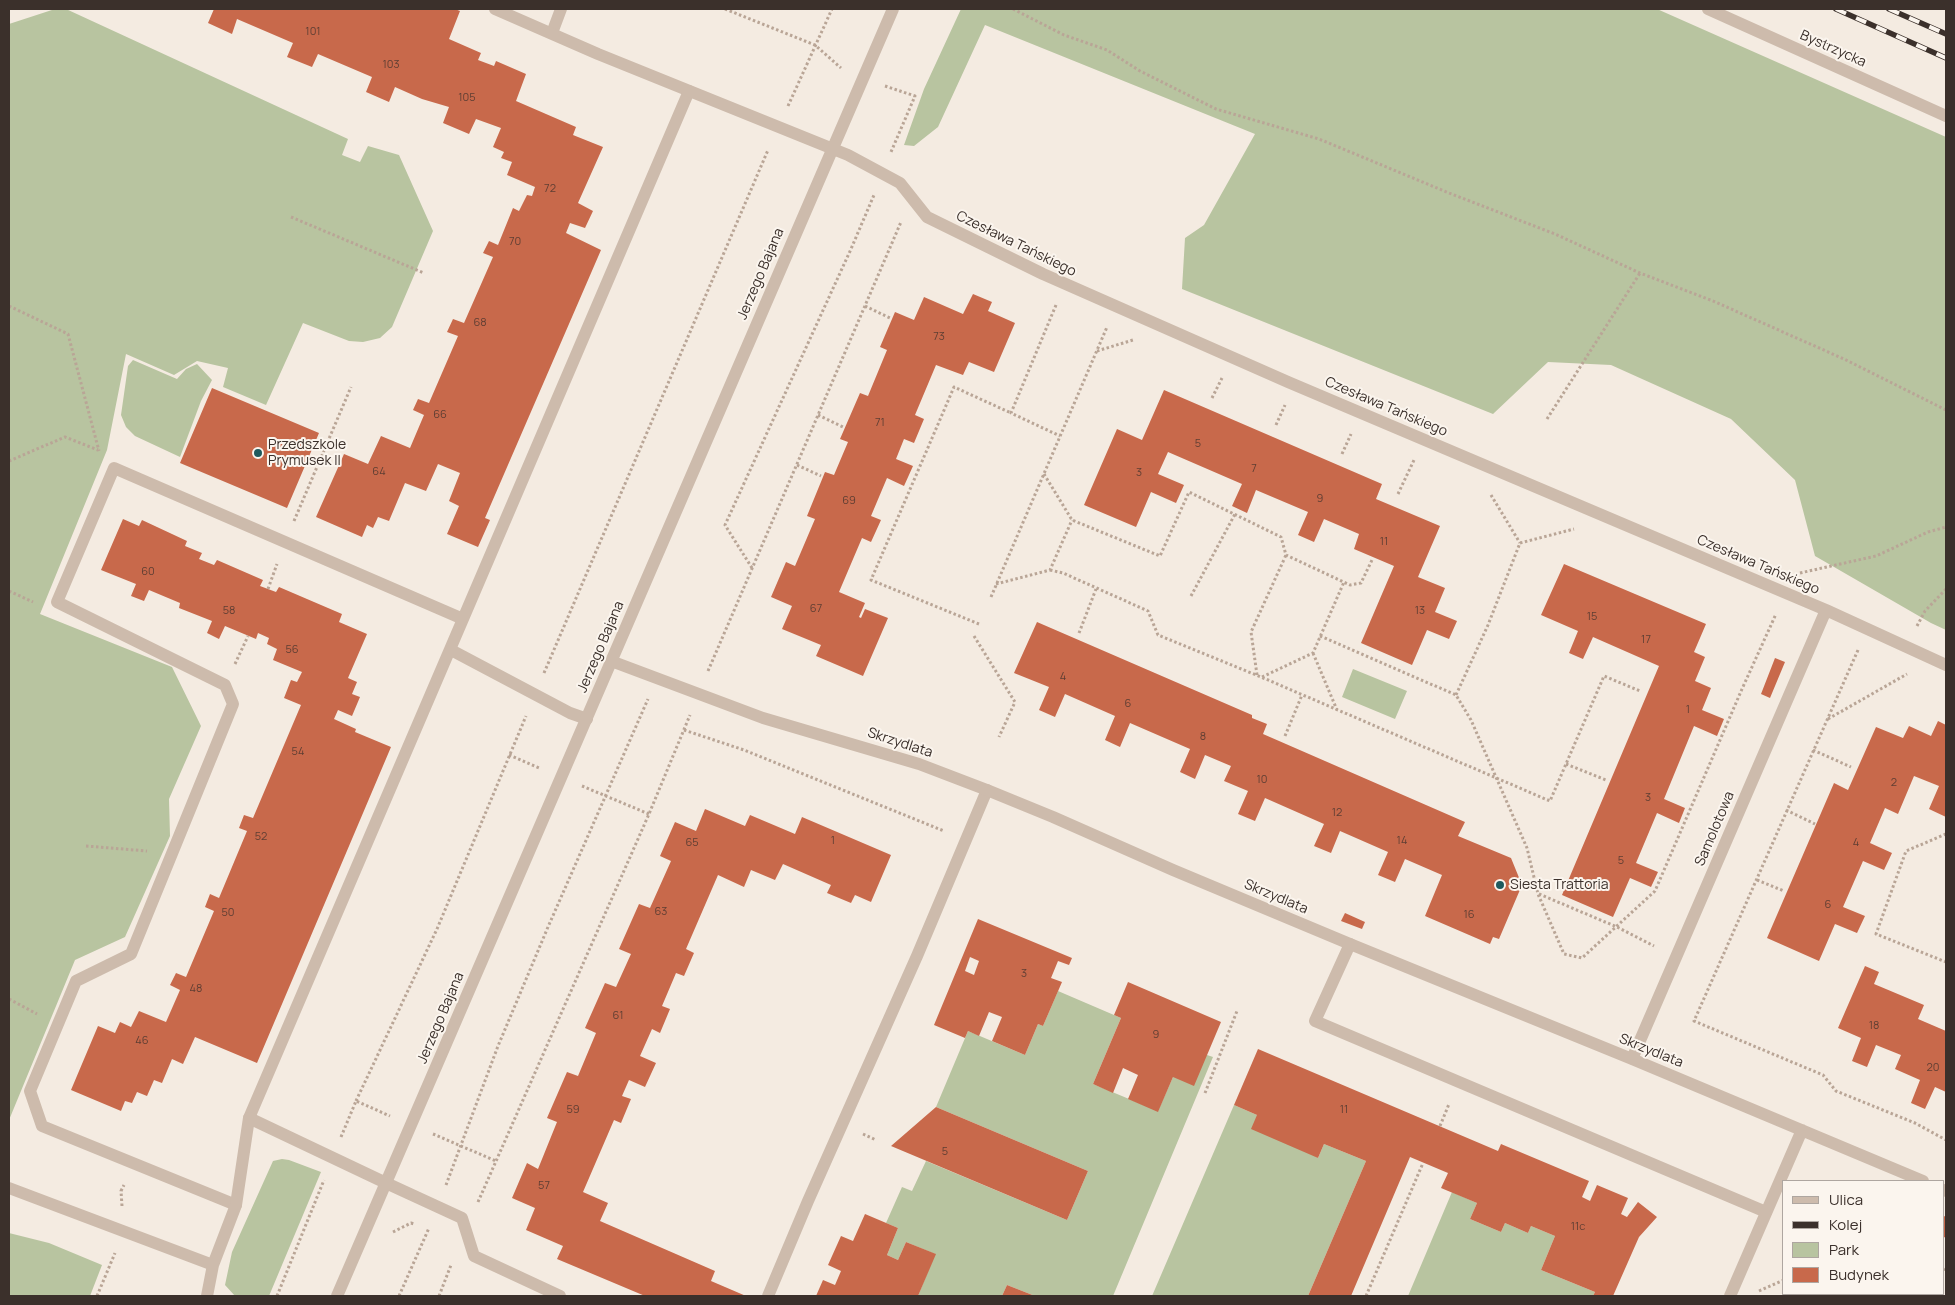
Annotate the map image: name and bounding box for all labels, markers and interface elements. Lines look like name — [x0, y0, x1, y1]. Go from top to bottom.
house number: 101 — [305, 25, 321, 39]
street label: Bystrzycka — [1797, 27, 1869, 71]
house number: 103 — [382, 58, 400, 72]
house number: 105 — [458, 91, 476, 105]
house number: 72 — [544, 182, 556, 196]
street label: Czesława Tańskiego — [953, 208, 1079, 280]
street label: Jerzego Bajana — [734, 226, 788, 322]
house number: 70 — [509, 235, 521, 249]
house number: 68 — [473, 316, 487, 330]
house number: 73 — [933, 330, 945, 344]
street label: Czesława Tańskiego — [1322, 374, 1450, 440]
house number: 66 — [433, 408, 447, 422]
house number: 71 — [875, 416, 885, 430]
place label: Przedszkole Prymusek II — [268, 437, 346, 470]
house number: 5 — [1195, 437, 1201, 451]
marker: Przedszkole Prymusek II — [252, 447, 264, 459]
house number: 7 — [1251, 462, 1257, 476]
house number: 64 — [372, 465, 386, 479]
house number: 3 — [1136, 466, 1142, 480]
house number: 9 — [1317, 492, 1323, 506]
house number: 69 — [842, 494, 856, 508]
street label: Czesława Tańskiego — [1694, 532, 1822, 598]
house number: 11 — [1380, 535, 1388, 549]
house number: 60 — [141, 565, 155, 579]
street label: Jerzego Bajana — [574, 599, 628, 695]
house number: 67 — [810, 602, 822, 616]
house number: 58 — [223, 604, 235, 618]
house number: 13 — [1415, 604, 1425, 618]
house number: 15 — [1587, 610, 1597, 624]
house number: 17 — [1641, 633, 1651, 647]
house number: 56 — [285, 643, 299, 657]
house number: 4 — [1060, 670, 1066, 684]
house number: 6 — [1125, 697, 1131, 711]
house number: 1 — [1686, 703, 1690, 717]
street label: Skrzydlata — [865, 725, 935, 761]
house number: 8 — [1200, 730, 1206, 744]
house number: 54 — [292, 745, 304, 759]
house number: 10 — [1257, 773, 1267, 787]
house number: 2 — [1891, 776, 1897, 790]
street label: Samolotowa — [1692, 789, 1738, 869]
house number: 3 — [1645, 791, 1651, 805]
house number: 12 — [1332, 806, 1342, 820]
house number: 52 — [255, 830, 267, 844]
house number: 1 — [831, 834, 835, 848]
house number: 14 — [1397, 834, 1407, 848]
house number: 65 — [685, 836, 699, 850]
house number: 4 — [1853, 836, 1859, 850]
house number: 5 — [1618, 854, 1624, 868]
street label: Skrzydlata — [1242, 876, 1310, 918]
place label: Siesta Trattoria — [1510, 877, 1609, 893]
marker: Siesta Trattoria — [1494, 879, 1506, 891]
house number: 6 — [1825, 898, 1831, 912]
house number: 63 — [655, 905, 667, 919]
house number: 50 — [221, 906, 235, 920]
house number: 16 — [1463, 908, 1475, 922]
house number: 3 — [1021, 967, 1027, 981]
street label: Jerzego Bajana — [414, 970, 468, 1066]
house number: 48 — [190, 982, 202, 996]
house number: 61 — [613, 1009, 623, 1023]
house number: 18 — [1869, 1019, 1879, 1033]
house number: 9 — [1153, 1028, 1159, 1042]
street label: Skrzydlata — [1616, 1031, 1686, 1071]
house number: 46 — [135, 1034, 149, 1048]
house number: 20 — [1927, 1061, 1939, 1075]
house number: 59 — [566, 1103, 580, 1117]
house number: 11 — [1340, 1103, 1348, 1117]
house number: 5 — [942, 1145, 948, 1159]
house number: 57 — [538, 1179, 550, 1193]
legend — [1782, 1180, 1945, 1295]
text: Ulica — [1829, 1189, 1863, 1210]
text: Kolej — [1829, 1214, 1862, 1235]
house number: 11c — [1571, 1220, 1585, 1234]
text: Park — [1829, 1239, 1859, 1260]
text: Budynek — [1829, 1264, 1889, 1285]

